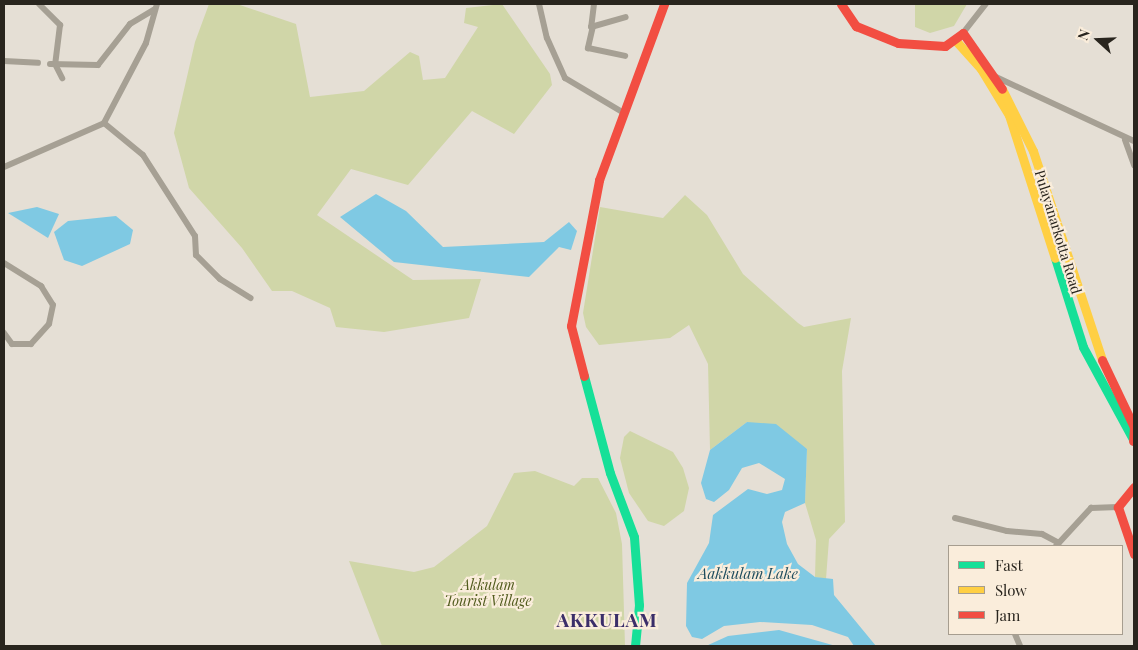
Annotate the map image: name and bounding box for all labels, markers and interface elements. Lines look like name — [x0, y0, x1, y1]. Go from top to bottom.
north arrow — [1073, 15, 1123, 65]
text: N — [1073, 27, 1094, 43]
street label: Pulayanarkotta Road — [1031, 168, 1085, 296]
legend — [948, 545, 1123, 635]
text: Fast — [995, 555, 1023, 575]
water label: Aakkulam Lake — [698, 565, 798, 583]
park label: Akkulam Tourist Village — [445, 577, 531, 610]
text: Slow — [995, 580, 1027, 600]
text: Jam — [995, 605, 1020, 625]
district label: AKKULAM — [556, 609, 658, 631]

